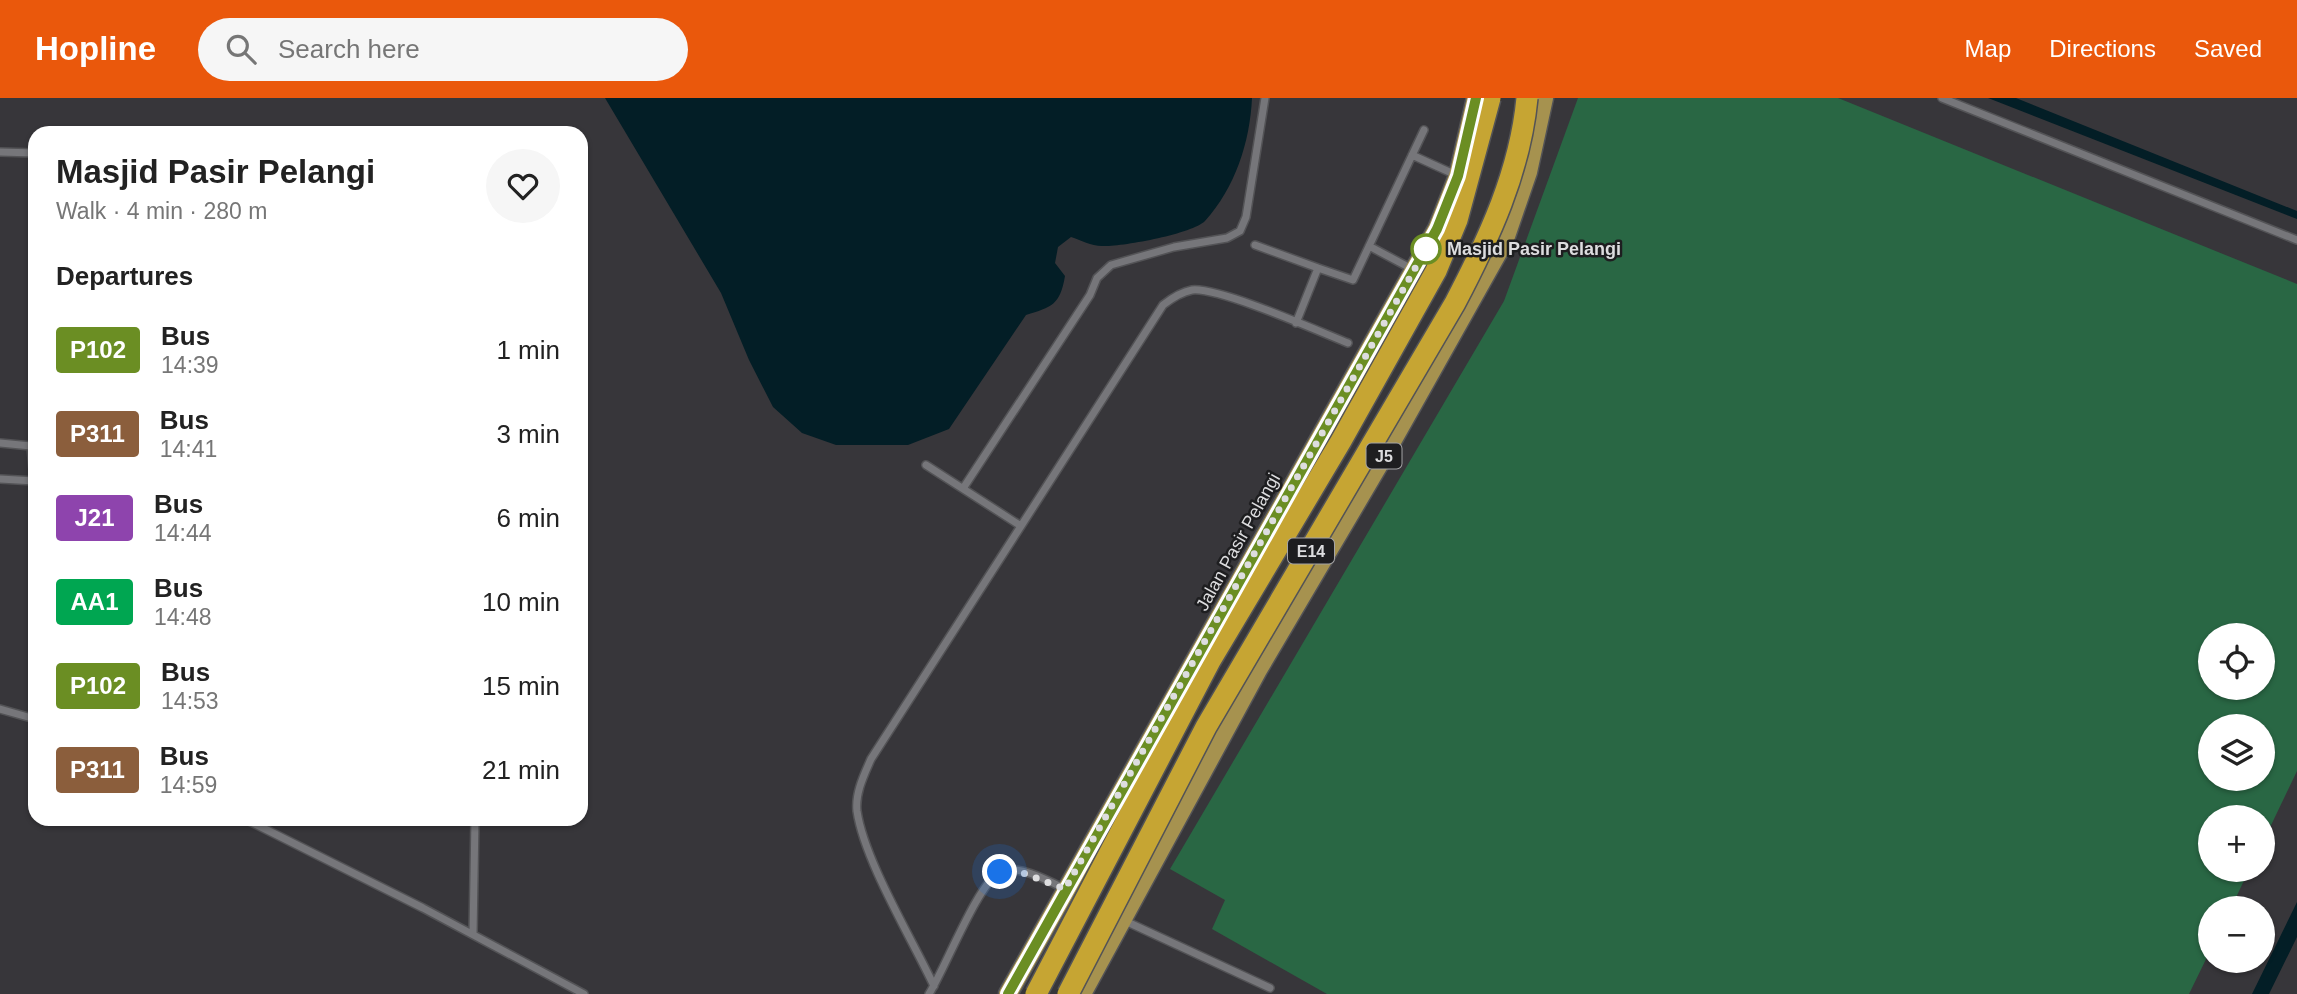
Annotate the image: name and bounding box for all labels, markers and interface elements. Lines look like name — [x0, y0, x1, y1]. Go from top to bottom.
search box — [198, 18, 688, 81]
text: Hopline — [35, 30, 156, 67]
icon: search — [222, 30, 260, 68]
text: Search here — [278, 34, 420, 64]
text: Map — [1965, 35, 2011, 62]
text: Directions — [2049, 35, 2156, 62]
text: Saved — [2194, 35, 2262, 62]
button: heart — [486, 149, 560, 223]
text: Masjid Pasir Pelangi — [56, 153, 375, 190]
text: Walk · 4 min · 280 m — [56, 198, 267, 224]
marker: Masjid Pasir Pelangi — [1411, 234, 1441, 264]
place label: Masjid Pasir Pelangi — [1447, 239, 1621, 259]
text: Departures — [56, 261, 193, 291]
text: Bus — [161, 321, 210, 351]
text: 1 min — [496, 335, 560, 365]
text: P102 — [70, 336, 126, 363]
text: 14:39 — [161, 352, 219, 378]
text: Bus — [160, 405, 209, 435]
text: 3 min — [496, 419, 560, 449]
text: P311 — [70, 420, 125, 447]
text: 14:41 — [160, 436, 217, 462]
road number: J5 — [1366, 444, 1402, 468]
street label: Jalan Pasir Pelangi — [1192, 470, 1284, 614]
text: Bus — [154, 489, 203, 519]
text: 6 min — [496, 503, 560, 533]
text: J21 — [74, 504, 115, 531]
text: 14:44 — [154, 520, 212, 546]
road number: E14 — [1288, 538, 1334, 564]
text: Bus — [154, 573, 203, 603]
text: 10 min — [482, 587, 560, 617]
text: AA1 — [70, 588, 119, 615]
text: 14:48 — [154, 604, 212, 630]
map controls — [2198, 623, 2275, 973]
button: locate — [2198, 623, 2275, 700]
text: Bus — [161, 657, 210, 687]
text: 15 min — [482, 671, 560, 701]
text: P102 — [70, 672, 126, 699]
text: 14:53 — [161, 688, 219, 714]
button: layers — [2198, 714, 2275, 791]
text: Bus — [160, 741, 209, 771]
text: 21 min — [482, 755, 560, 785]
text: P311 — [70, 756, 125, 783]
text: 14:59 — [160, 772, 217, 798]
button: + — [2198, 805, 2275, 882]
your location — [982, 854, 1017, 889]
button: − — [2198, 896, 2275, 973]

